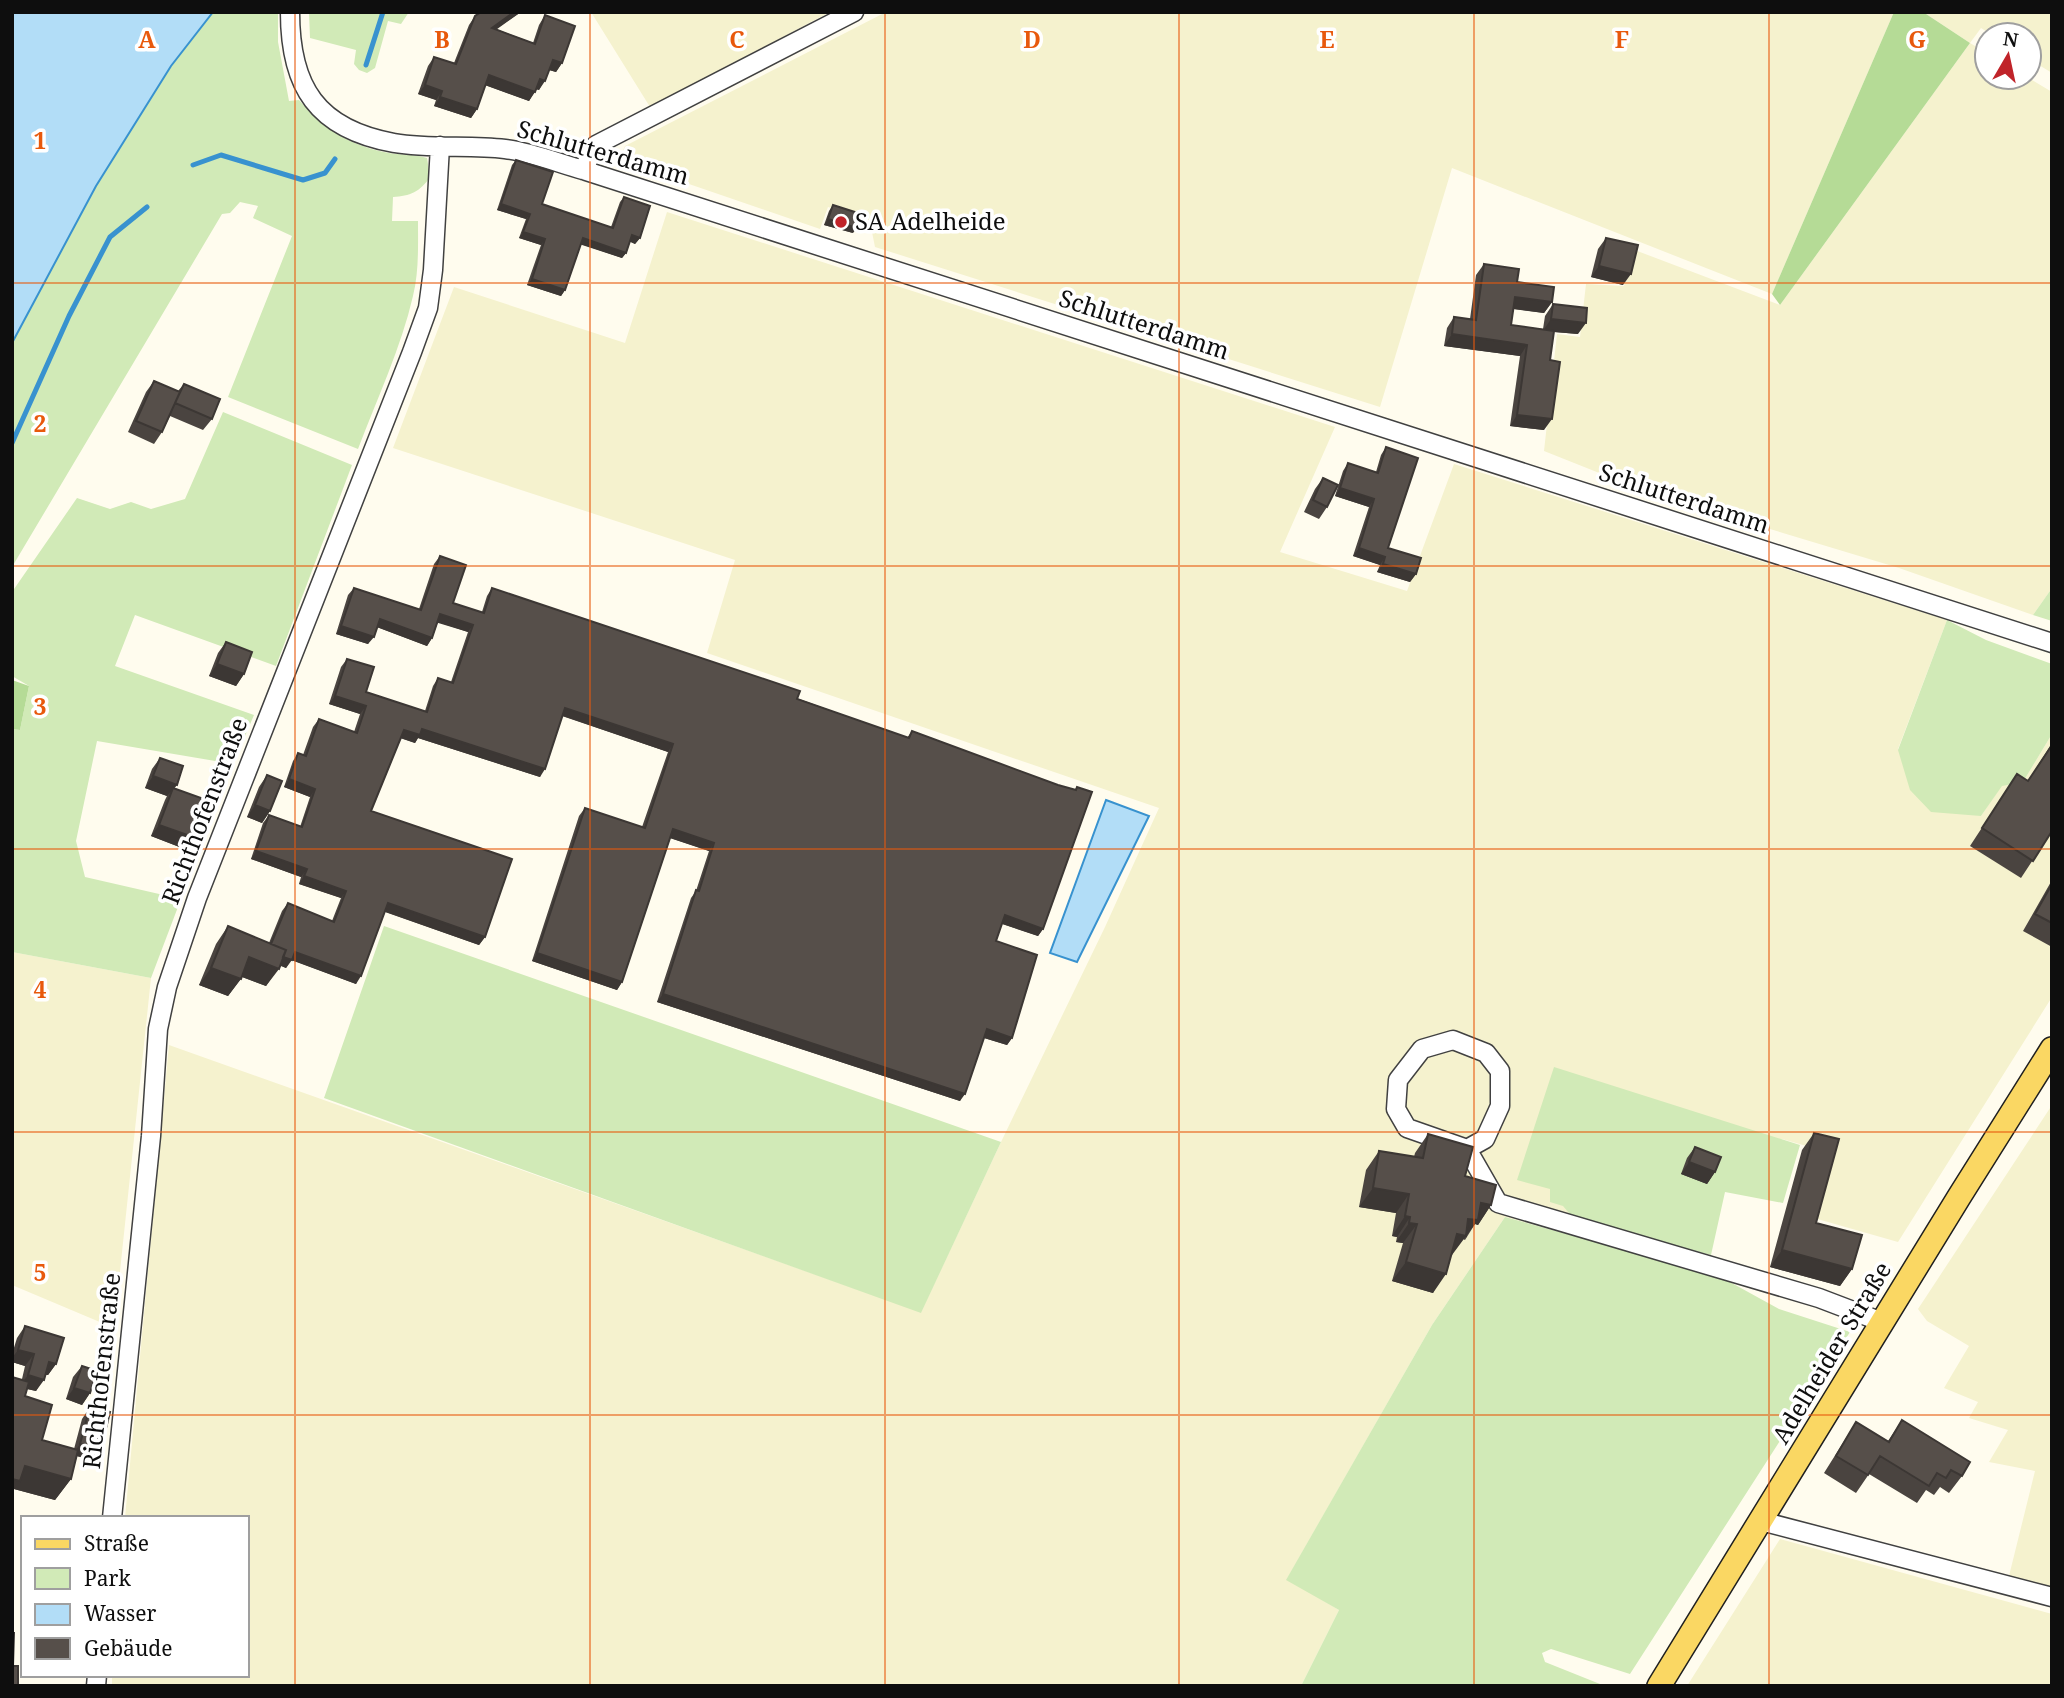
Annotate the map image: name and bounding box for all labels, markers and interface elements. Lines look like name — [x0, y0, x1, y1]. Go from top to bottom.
north arrow — [1973, 21, 2043, 91]
text: A — [138, 23, 156, 55]
text: B — [434, 23, 450, 55]
text: C — [729, 23, 745, 55]
text: D — [1023, 23, 1041, 55]
text: E — [1319, 23, 1335, 55]
text: F — [1615, 23, 1629, 55]
text: G — [1908, 23, 1926, 55]
text: N — [2001, 25, 2020, 53]
street label: Schlutterdamm — [514, 111, 694, 192]
text: 1 — [34, 124, 47, 156]
place label: SA Adelheide — [855, 204, 1006, 237]
marker: SA Adelheide — [833, 214, 849, 230]
street label: Schlutterdamm — [1055, 280, 1234, 367]
text: 2 — [34, 407, 47, 439]
street label: Schlutterdamm — [1595, 454, 1774, 541]
text: 3 — [34, 690, 47, 722]
street label: Richthofenstraße — [153, 713, 254, 908]
text: 4 — [34, 973, 47, 1005]
street label: Adelheider Straße — [1763, 1255, 1898, 1449]
text: 5 — [34, 1256, 47, 1288]
street label: Richthofenstraße — [74, 1271, 127, 1471]
legend — [21, 1516, 248, 1677]
text: Straße — [84, 1529, 149, 1557]
text: Park — [84, 1564, 131, 1592]
text: Wasser — [84, 1599, 157, 1627]
text: Gebäude — [84, 1634, 172, 1662]

